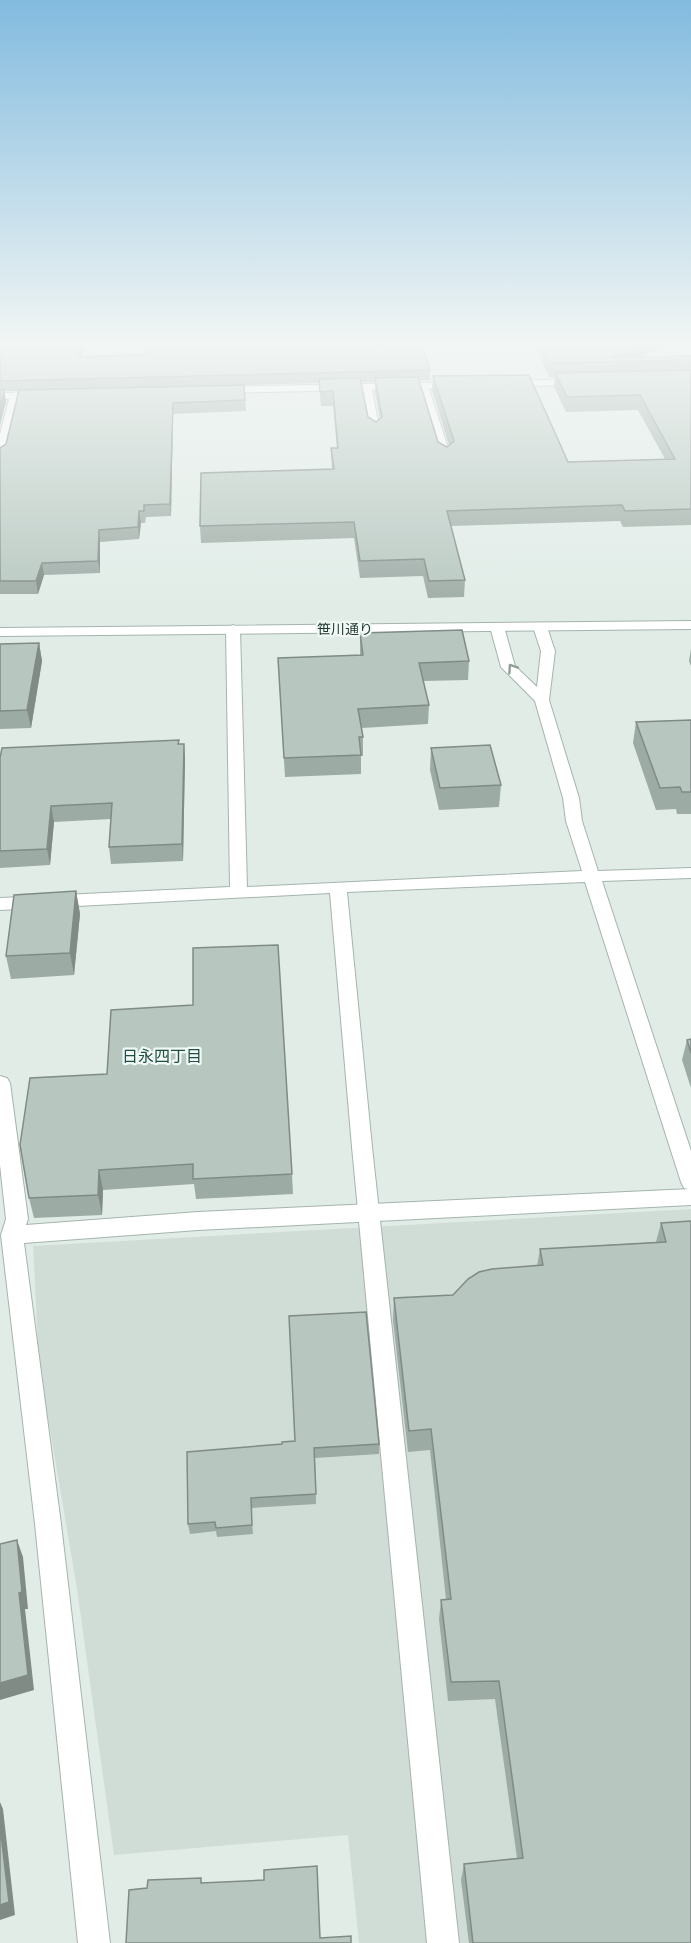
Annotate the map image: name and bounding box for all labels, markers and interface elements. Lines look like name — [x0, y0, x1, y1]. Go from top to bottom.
street label: 笹川通り — [317, 620, 373, 637]
one-way arrow — [508, 664, 519, 675]
district label: 日永四丁目 — [122, 1046, 202, 1065]

